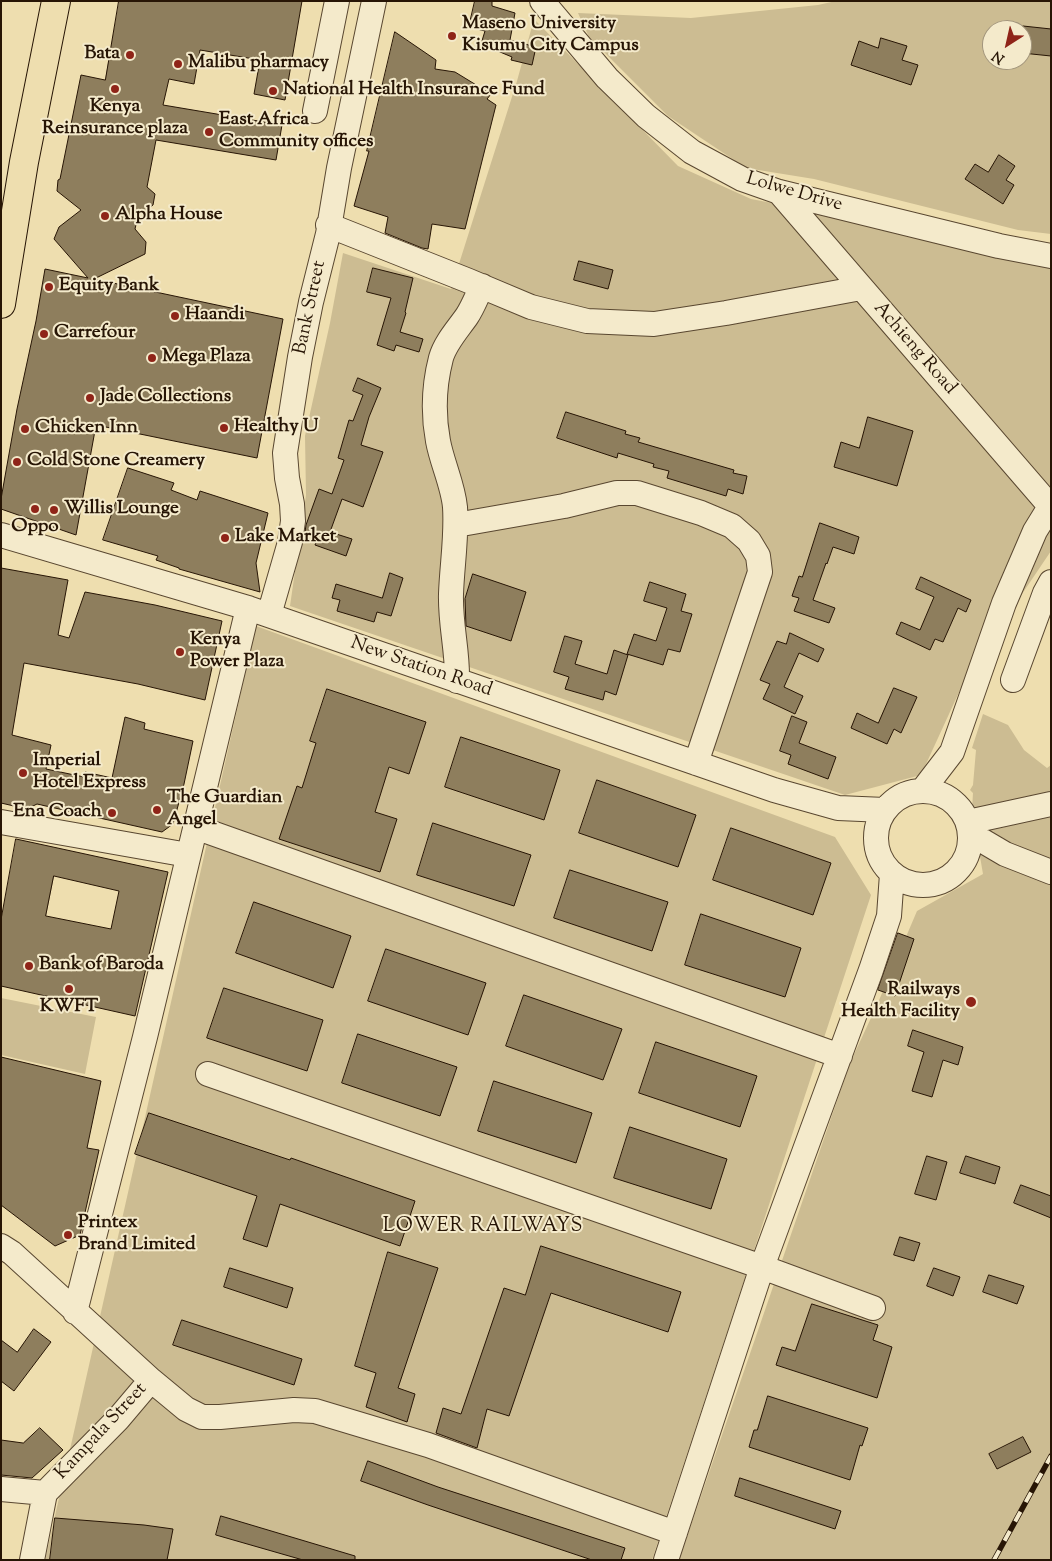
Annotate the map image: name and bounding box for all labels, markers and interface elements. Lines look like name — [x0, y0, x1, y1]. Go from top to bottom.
place label: Maseno University Kisumu City Campus — [462, 14, 639, 58]
north arrow — [982, 20, 1032, 70]
marker: Maseno University Kisumu City Campus — [446, 30, 458, 42]
place label: Bata — [84, 44, 120, 66]
text: N — [989, 45, 1009, 68]
marker: Bata — [124, 49, 136, 61]
place label: Malibu pharmacy — [188, 53, 329, 75]
marker: Malibu pharmacy — [172, 58, 184, 70]
place label: National Health Insurance Fund — [283, 80, 545, 102]
marker: Kenya Reinsurance plaza — [109, 83, 121, 95]
marker: National Health Insurance Fund — [267, 85, 279, 97]
place label: Kenya Reinsurance plaza — [42, 97, 188, 141]
place label: East Africa Community offices — [219, 110, 373, 154]
marker: East Africa Community offices — [203, 126, 215, 138]
street label: Lolwe Drive — [743, 168, 845, 218]
place label: Alpha House — [115, 205, 223, 227]
marker: Alpha House — [99, 210, 111, 222]
street label: Bank Street — [290, 259, 332, 357]
place label: Equity Bank — [59, 276, 159, 298]
marker: Equity Bank — [43, 281, 55, 293]
street label: Achieng Road — [868, 298, 960, 400]
place label: Haandi — [185, 305, 245, 327]
marker: Haandi — [169, 310, 181, 322]
place label: Carrefour — [54, 323, 135, 345]
marker: Carrefour — [38, 328, 50, 340]
place label: Mega Plaza — [162, 347, 251, 369]
marker: Mega Plaza — [146, 352, 158, 364]
place label: Jade Collections — [100, 387, 231, 409]
marker: Jade Collections — [84, 392, 96, 404]
place label: Healthy U — [234, 417, 318, 439]
place label: Chicken Inn — [35, 418, 138, 440]
marker: Healthy U — [218, 422, 230, 434]
marker: Chicken Inn — [19, 423, 31, 435]
place label: Cold Stone Creamery — [27, 451, 205, 473]
marker: Cold Stone Creamery — [11, 456, 23, 468]
place label: Willis Lounge — [64, 499, 179, 521]
marker: Oppo — [29, 503, 41, 515]
marker: Willis Lounge — [48, 504, 60, 516]
place label: Oppo — [11, 517, 59, 539]
place label: Lake Market — [235, 527, 336, 549]
marker: Lake Market — [219, 532, 231, 544]
place label: Kenya Power Plaza — [190, 630, 284, 674]
street label: New Station Road — [347, 633, 495, 703]
marker: Kenya Power Plaza — [174, 646, 186, 658]
place label: Imperial Hotel Express — [33, 751, 146, 795]
marker: Imperial Hotel Express — [17, 767, 29, 779]
place label: The Guardian Angel — [167, 788, 282, 832]
place label: Ena Coach — [13, 802, 102, 824]
marker: The Guardian Angel — [151, 804, 163, 816]
marker: Ena Coach — [106, 807, 118, 819]
place label: Bank of Baroda — [39, 955, 164, 977]
marker: Bank of Baroda — [23, 960, 35, 972]
place label: Railways Health Facility — [841, 980, 960, 1024]
marker: KWFT — [63, 983, 75, 995]
marker: Railways Health Facility — [964, 995, 978, 1009]
place label: KWFT — [40, 997, 98, 1019]
place label: Printex Brand Limited — [78, 1213, 196, 1257]
district label: LOWER RAILWAYS — [381, 1216, 585, 1240]
marker: Printex Brand Limited — [62, 1229, 74, 1241]
street label: Kampala Street — [51, 1379, 153, 1485]

